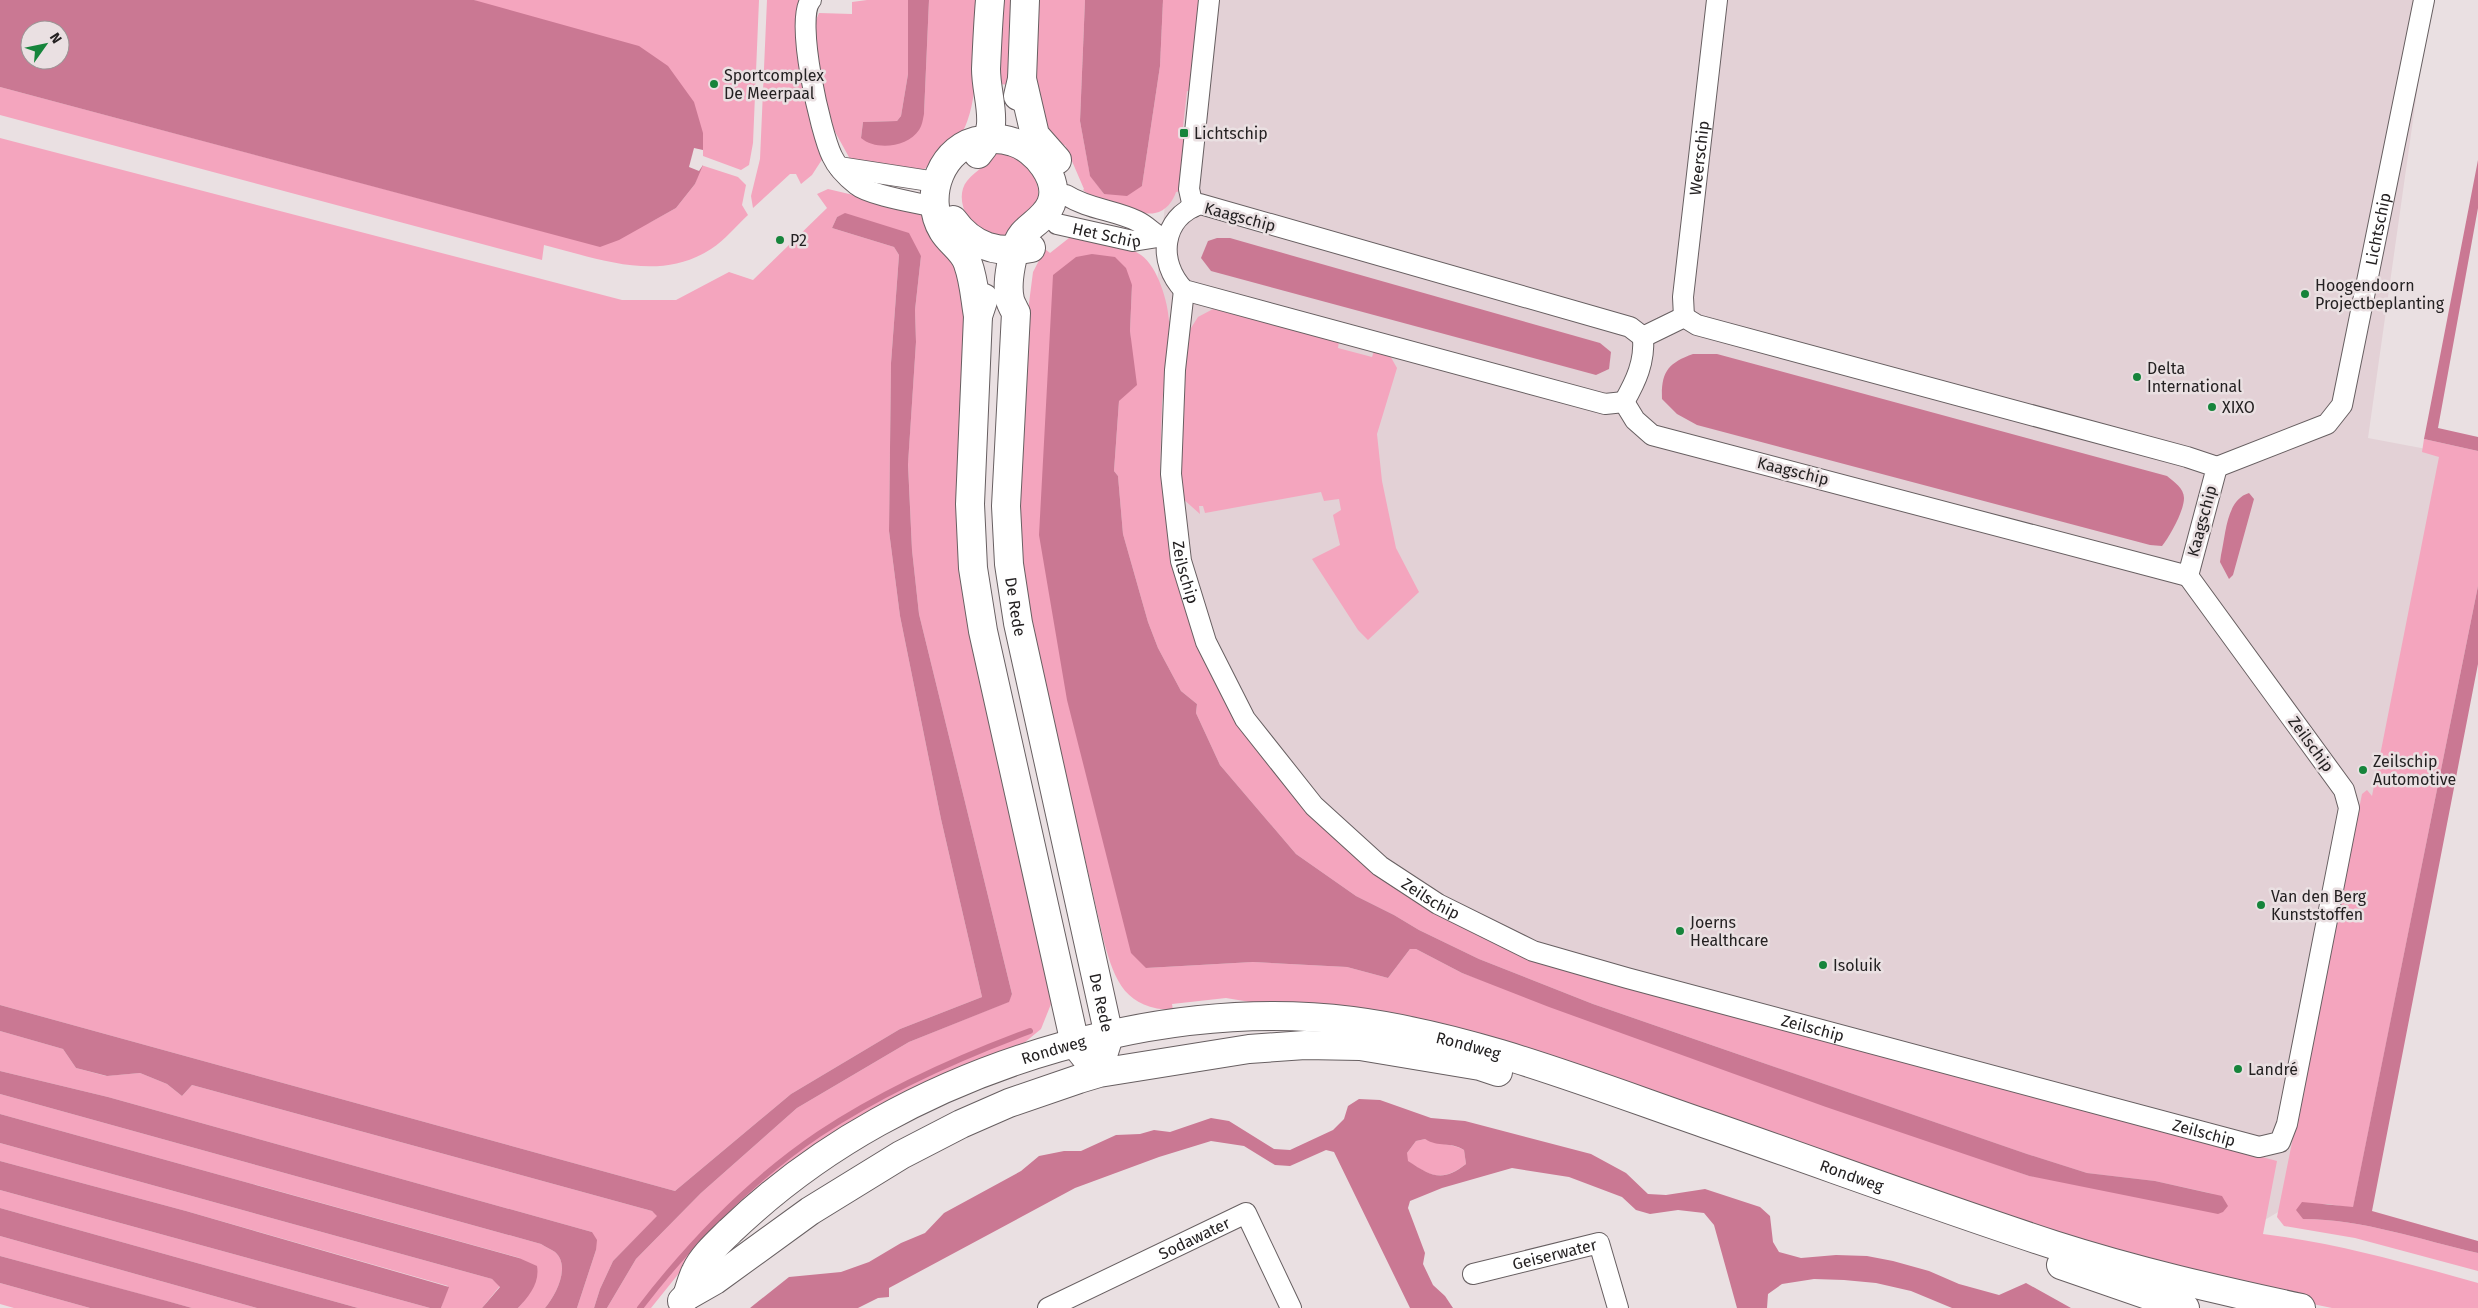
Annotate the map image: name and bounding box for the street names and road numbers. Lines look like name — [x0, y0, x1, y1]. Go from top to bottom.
street label: Weerschip — [1685, 120, 1713, 196]
street label: Lichtschip — [2361, 191, 2394, 267]
street label: Kaagschip — [1202, 198, 1278, 236]
street label: Het Schip — [1071, 218, 1142, 251]
street label: Kaagschip — [1755, 453, 1831, 489]
street label: Kaagschip — [2183, 483, 2221, 559]
street label: Zeilschip — [1169, 540, 1203, 606]
street label: De Rede — [1002, 576, 1030, 638]
street label: Zeilschip — [2284, 712, 2338, 776]
street label: Zeilschip — [1398, 874, 1463, 923]
street label: De Rede — [1086, 971, 1117, 1034]
street label: Zeilschip — [1779, 1010, 1846, 1045]
street label: Rondweg — [1434, 1028, 1504, 1063]
street label: Rondweg — [1019, 1031, 1088, 1068]
street label: Zeilschip — [2170, 1115, 2238, 1150]
street label: Rondweg — [1817, 1155, 1887, 1196]
street label: Sodawater — [1155, 1212, 1234, 1263]
street label: Geiserwater — [1510, 1234, 1599, 1273]

